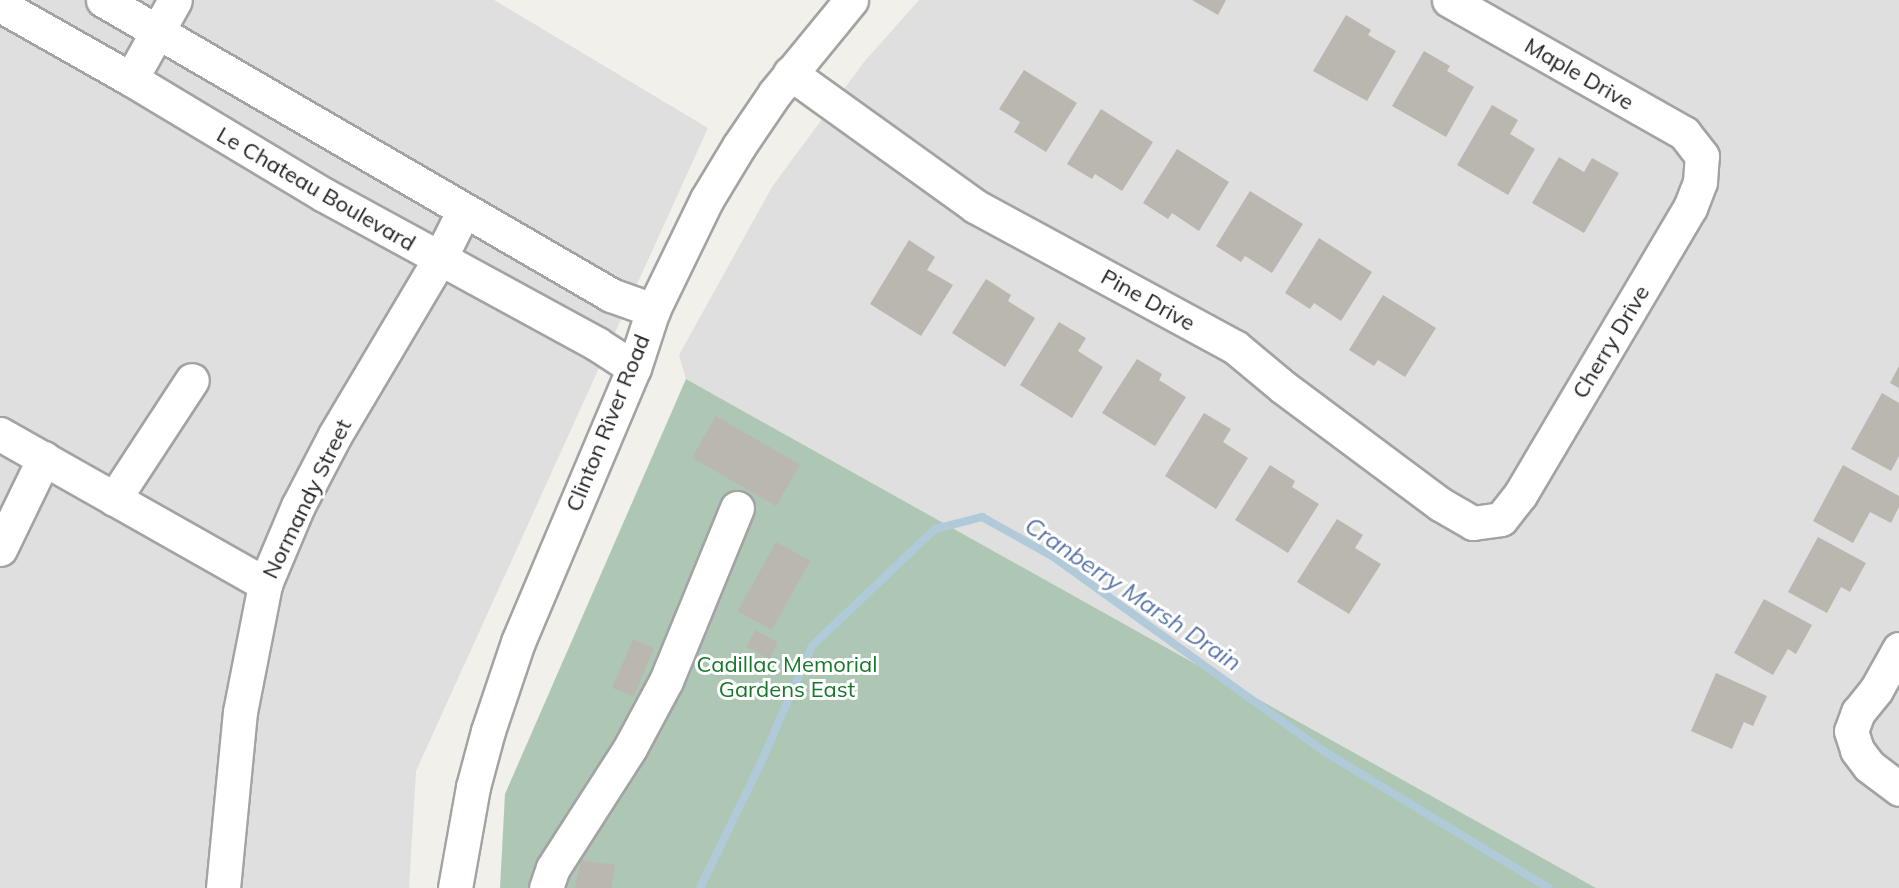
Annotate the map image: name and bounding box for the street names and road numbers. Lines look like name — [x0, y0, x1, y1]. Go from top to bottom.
street label: Maple Drive — [1520, 32, 1638, 116]
street label: Le Chateau Boulevard — [212, 121, 420, 257]
street label: Pine Drive — [1096, 263, 1200, 337]
street label: Cherry Drive — [1567, 281, 1655, 403]
street label: Clinton River Road — [560, 331, 656, 515]
street label: Normandy Street — [257, 415, 357, 583]

